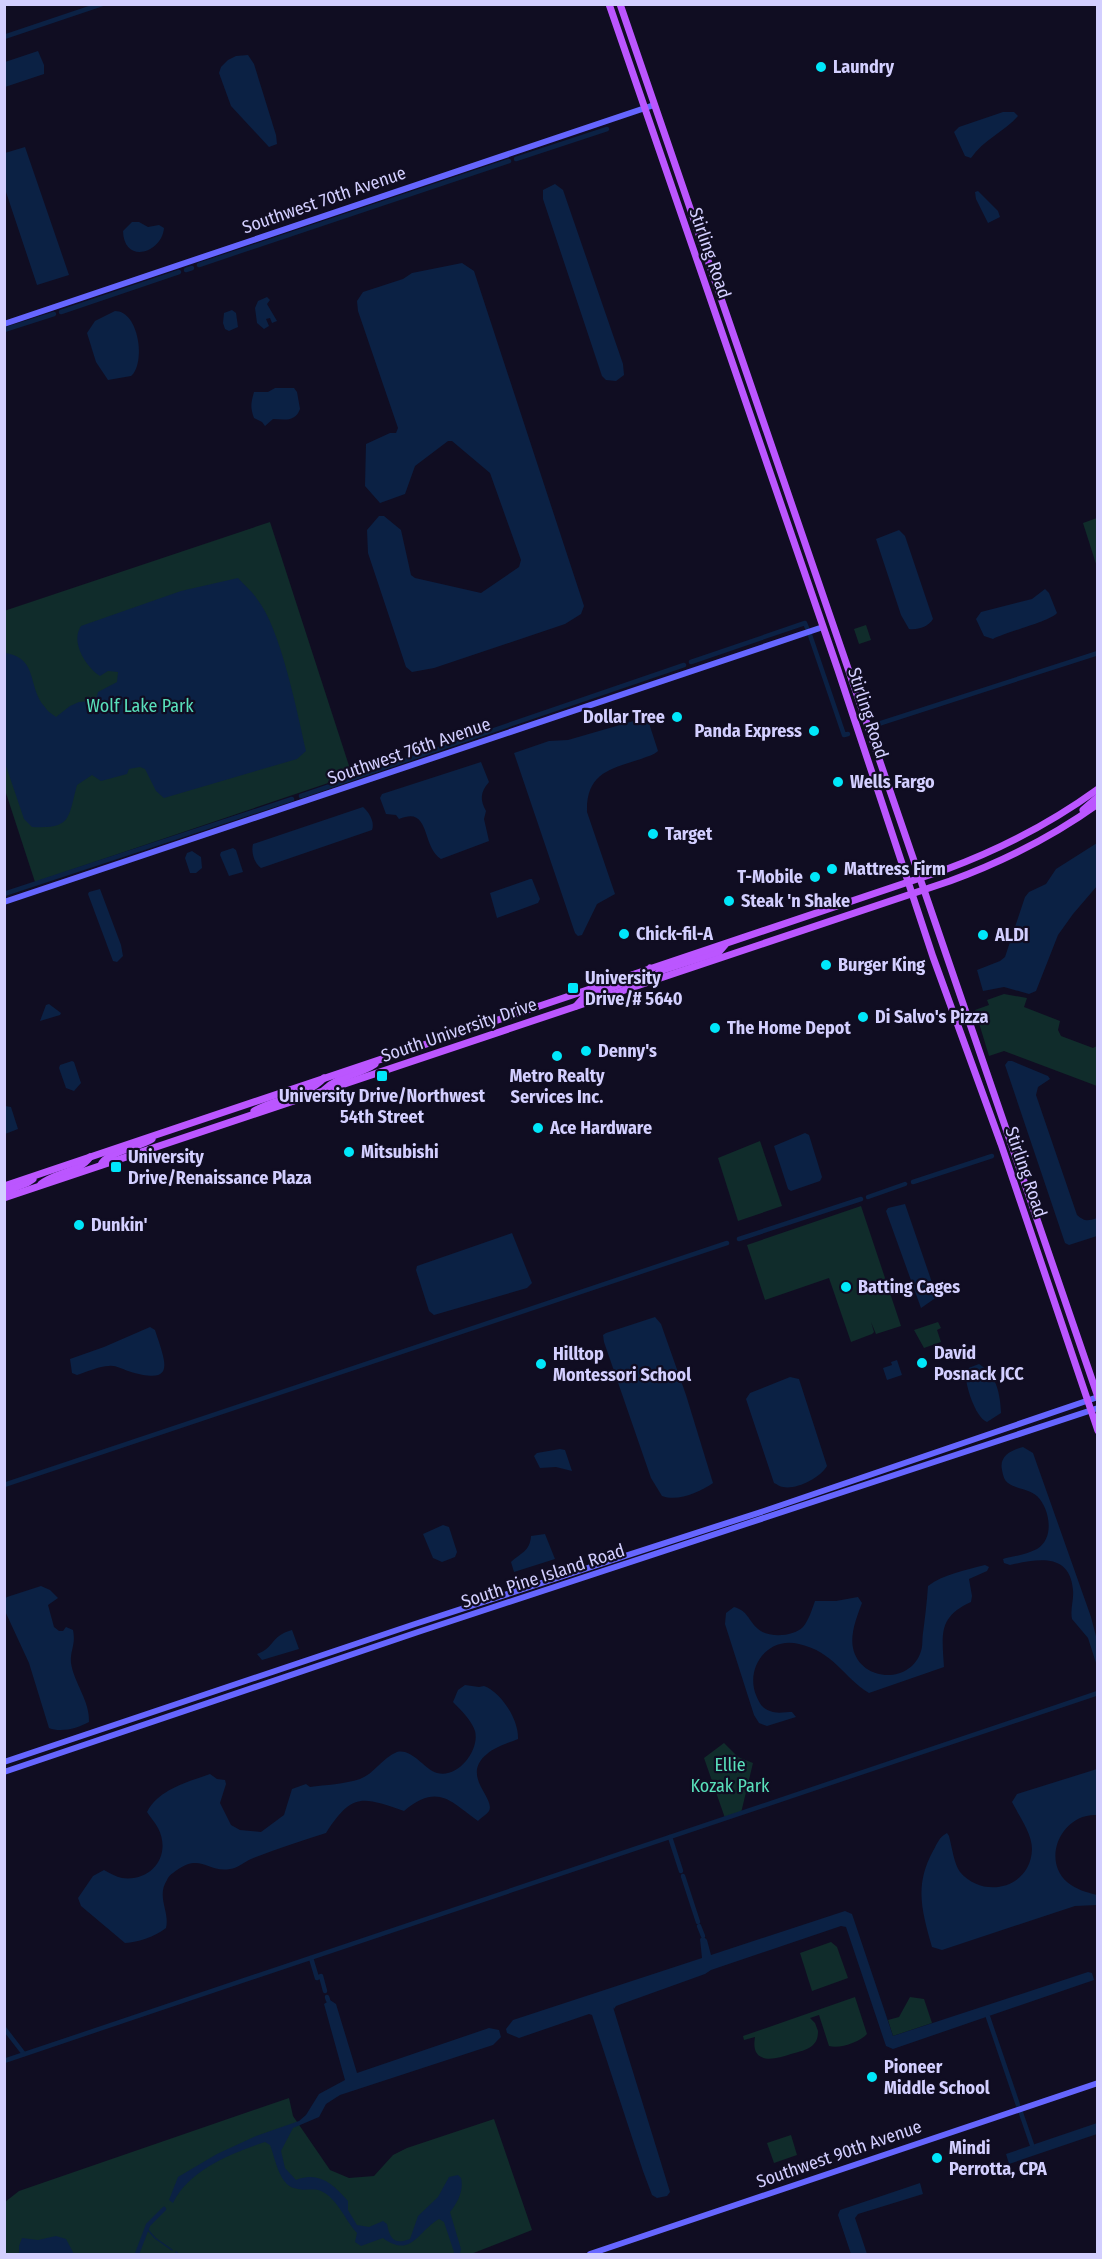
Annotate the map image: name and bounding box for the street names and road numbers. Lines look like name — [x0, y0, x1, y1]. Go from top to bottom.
street label: Southwest 70th Avenue — [239, 162, 409, 238]
street label: Stirling Road — [684, 205, 736, 301]
street label: Stirling Road — [843, 665, 893, 761]
street label: Southwest 76th Avenue — [324, 713, 494, 789]
street label: South University Drive — [378, 993, 540, 1067]
street label: Stirling Road — [1000, 1124, 1052, 1220]
street label: South Pine Island Road — [459, 1539, 627, 1613]
street label: Southwest 90th Avenue — [753, 2115, 925, 2193]

